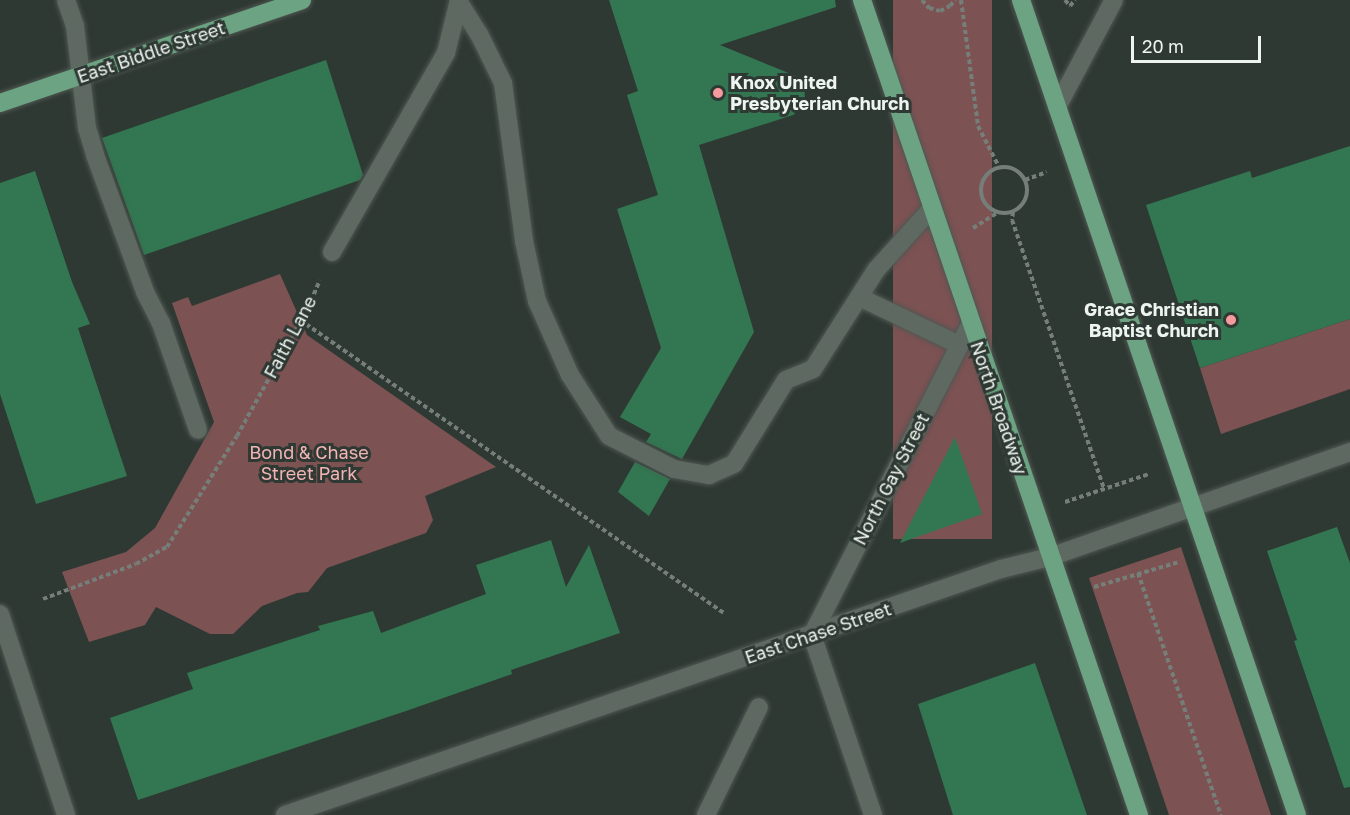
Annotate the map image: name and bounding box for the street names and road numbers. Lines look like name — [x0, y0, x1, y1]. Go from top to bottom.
street label: East Biddle Street — [74, 17, 228, 87]
street label: Faith Lane — [259, 292, 321, 382]
street label: North Broadway — [966, 338, 1032, 478]
street label: North Gay Street — [848, 410, 934, 548]
street label: East Chase Street — [742, 598, 894, 668]

